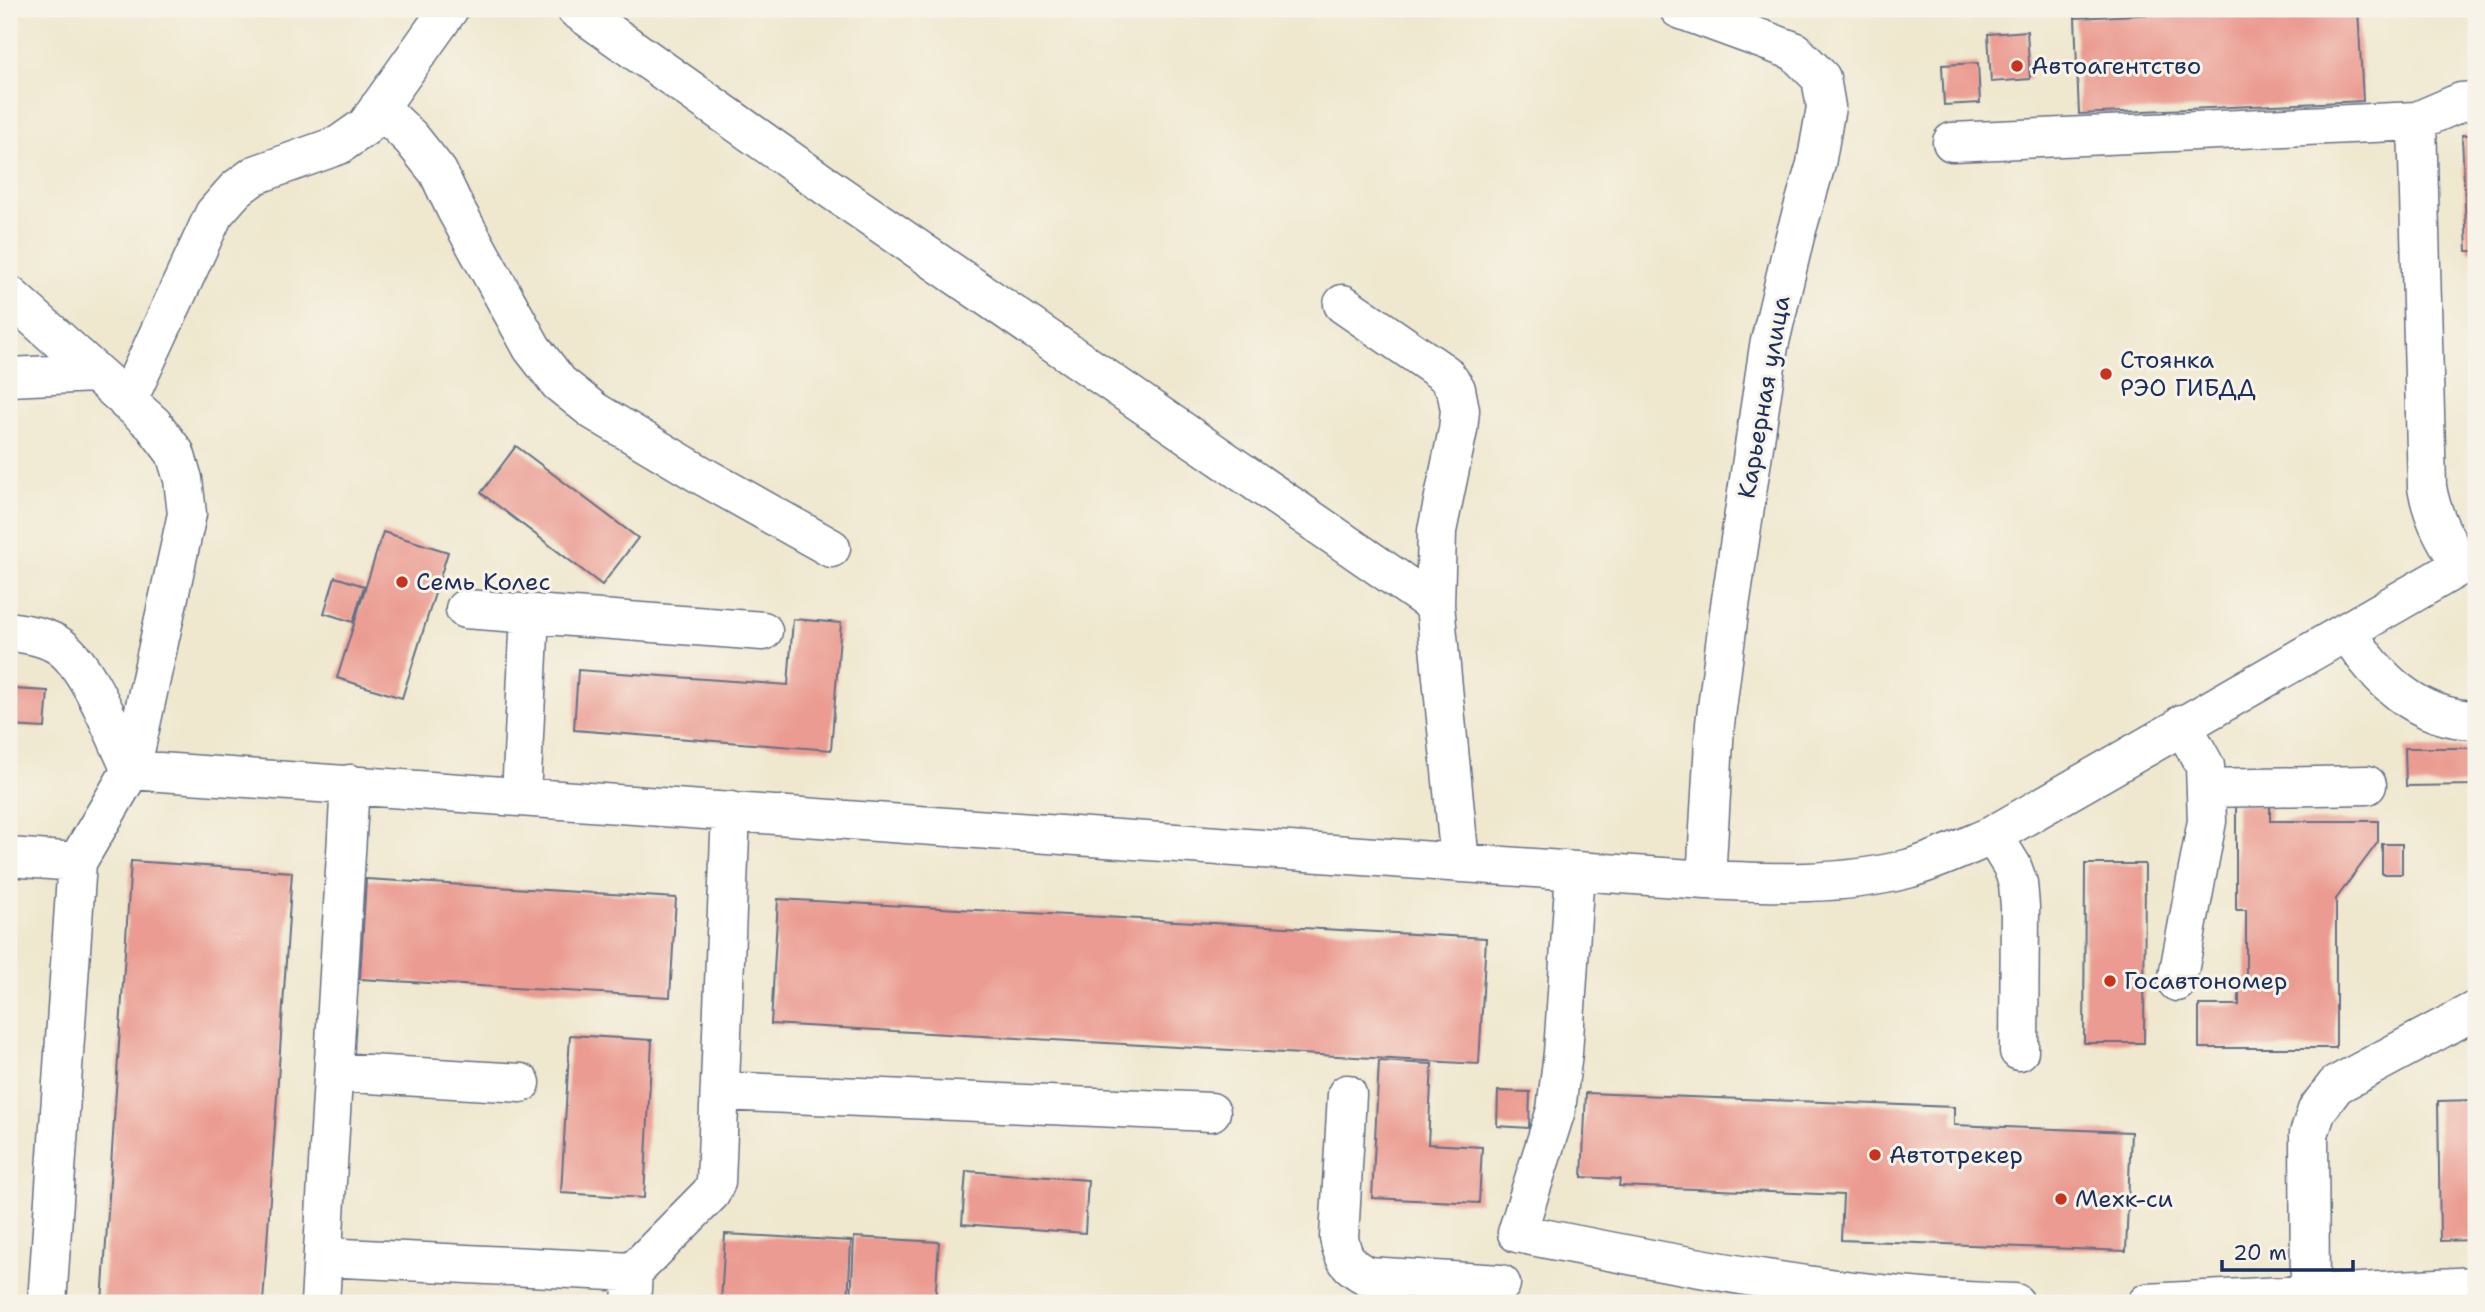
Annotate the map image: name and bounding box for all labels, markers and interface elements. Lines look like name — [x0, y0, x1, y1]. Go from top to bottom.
place label: Автоагентство — [2031, 50, 2201, 82]
marker: Автоагентство — [2009, 58, 2025, 74]
street label: Карьерная улица — [1730, 293, 1798, 501]
place label: Стоянка РЭО ГИБДД — [2120, 344, 2256, 404]
marker: Стоянка РЭО ГИБДД — [2098, 366, 2114, 382]
place label: Семь Колес — [416, 566, 550, 598]
marker: Семь Колес — [394, 574, 410, 590]
place label: Госавтономер — [2124, 965, 2287, 997]
marker: Госавтономер — [2102, 973, 2118, 989]
place label: Автотрекер — [1889, 1139, 2023, 1171]
marker: Автотрекер — [1867, 1147, 1883, 1163]
place label: Мехк-си — [2075, 1183, 2173, 1215]
marker: Мехк-си — [2053, 1191, 2069, 1207]
scale bar — [2222, 1228, 2354, 1272]
text: 20 m — [2233, 1239, 2287, 1267]

